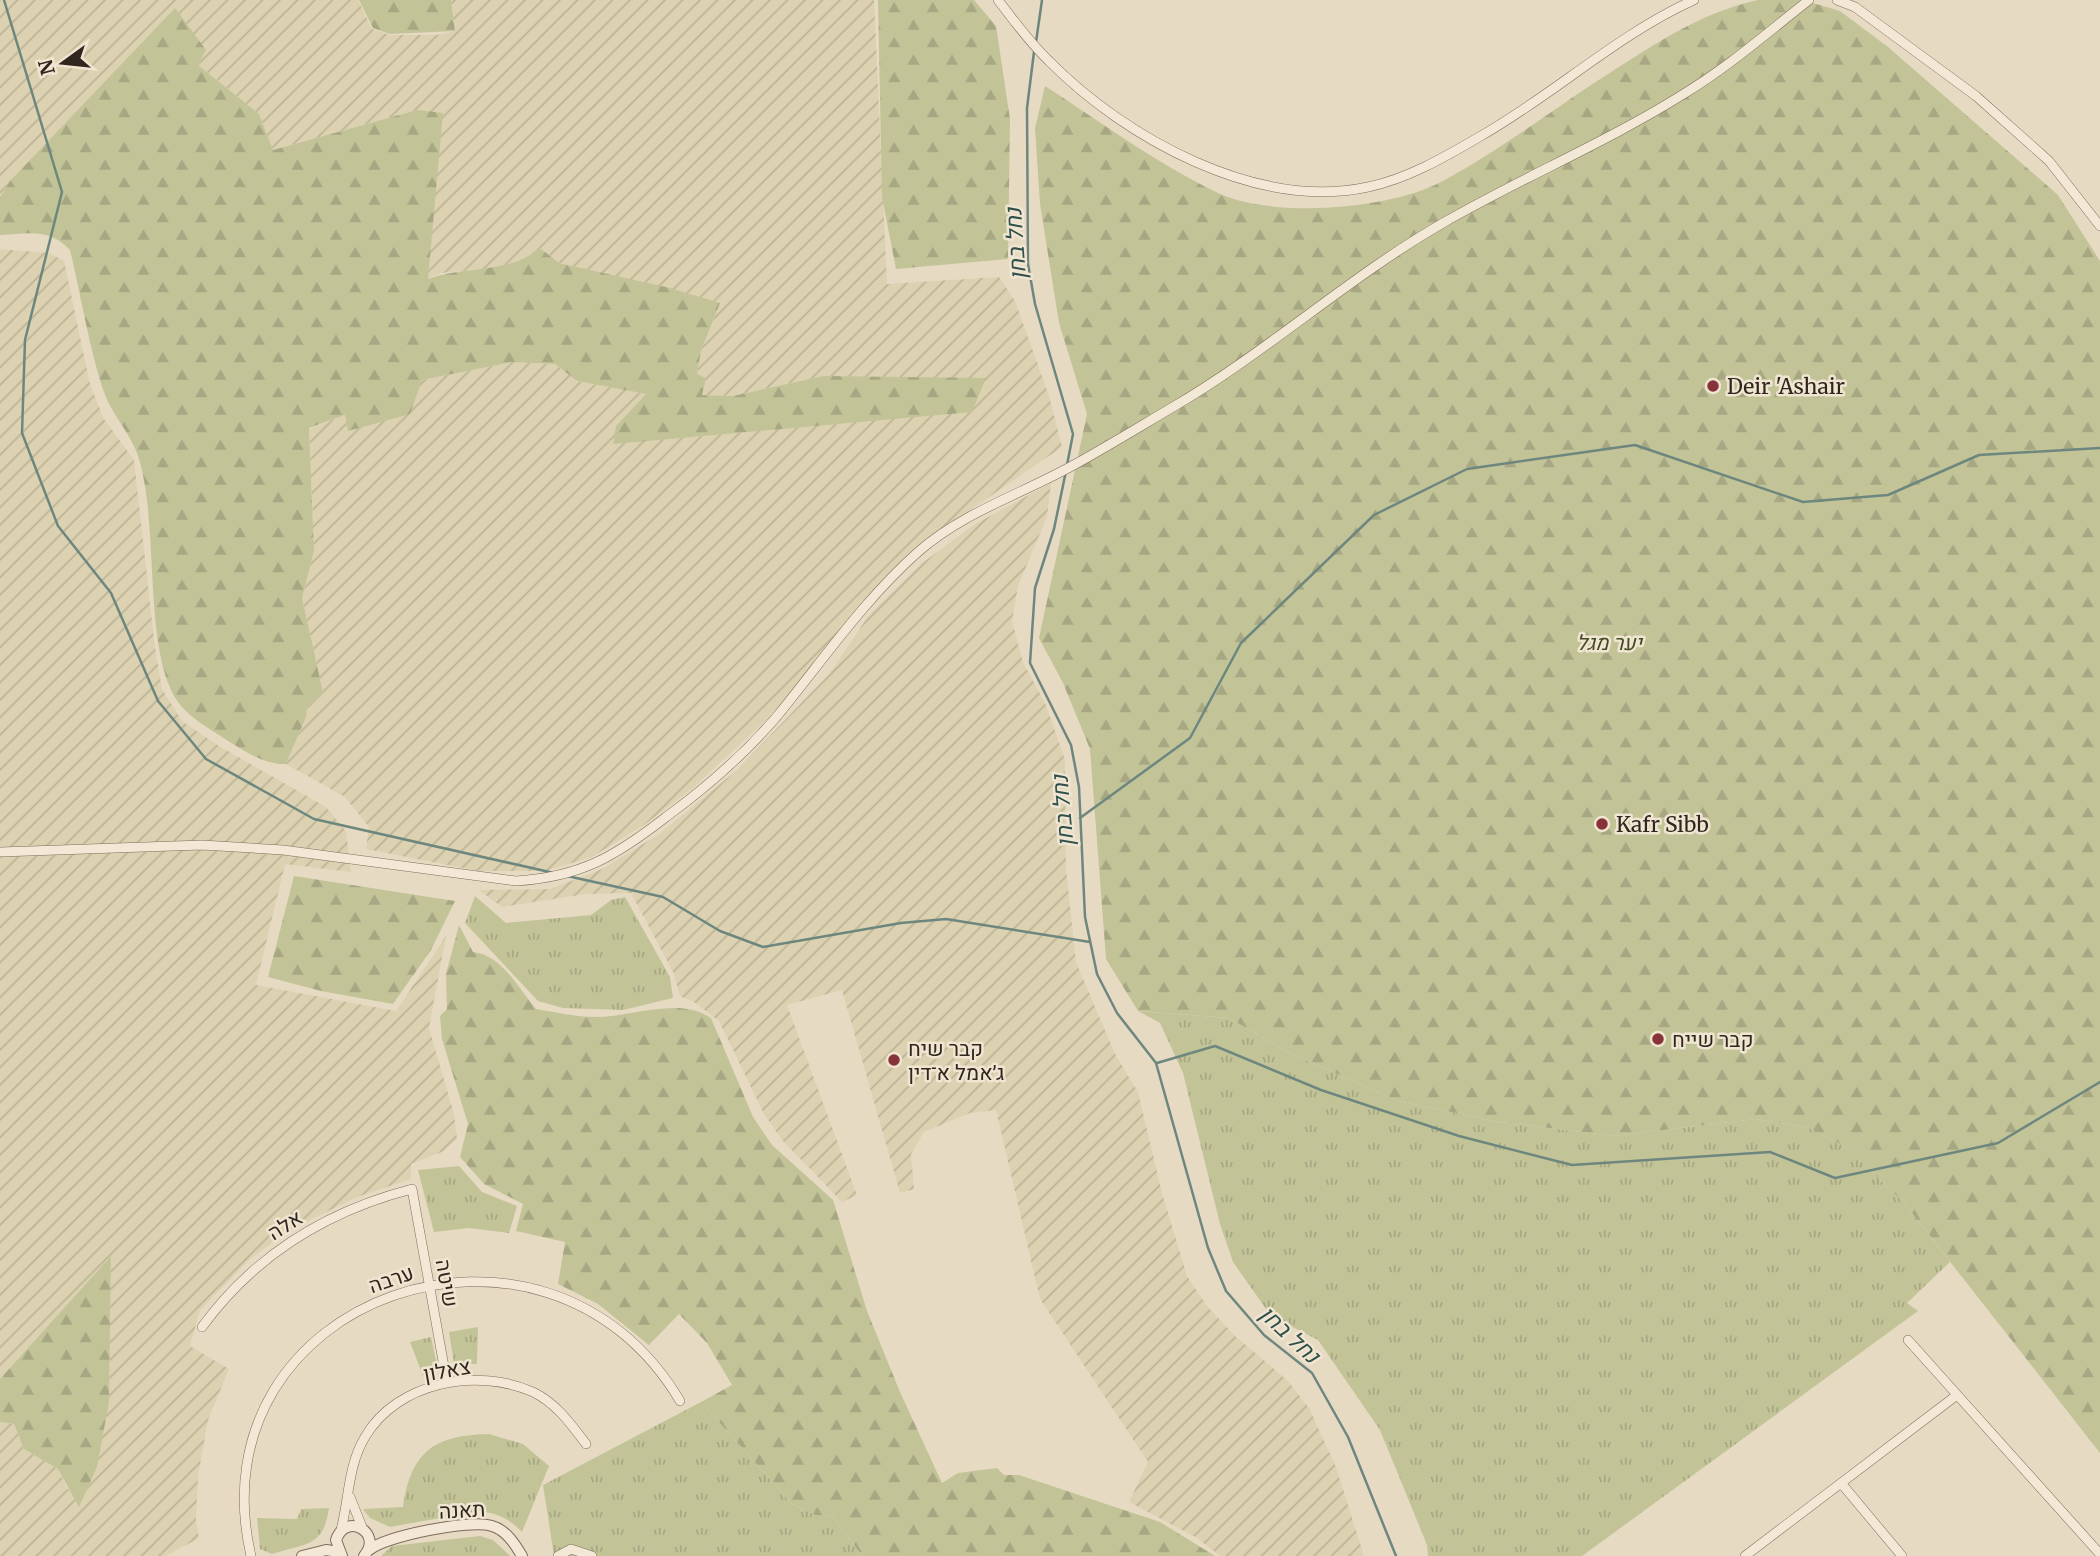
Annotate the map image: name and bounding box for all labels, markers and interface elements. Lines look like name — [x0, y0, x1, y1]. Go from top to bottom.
north arrow — [28, 28, 98, 98]
text: N — [33, 57, 60, 78]
water label: נחל בחן — [998, 205, 1032, 281]
place label: Deir 'Ashair — [1727, 373, 1845, 400]
marker: Deir 'Ashair — [1705, 378, 1721, 394]
park label: יער מגל — [1576, 629, 1643, 656]
water label: נחל בחן — [1044, 772, 1080, 848]
place label: Kafr Sibb — [1616, 811, 1709, 838]
marker: Kafr Sibb — [1594, 816, 1610, 832]
place label: קבר שייח — [1672, 1026, 1754, 1053]
marker: קבר שייח — [1650, 1031, 1666, 1047]
place label: קבר שיח ג׳אמל א־דין — [908, 1035, 1004, 1086]
marker: קבר שיח ג׳אמל א־דין — [886, 1052, 902, 1068]
street label: אלה — [262, 1204, 308, 1246]
street label: שיטה — [430, 1257, 464, 1309]
street label: ערבה — [365, 1259, 417, 1299]
water label: נחל בחן — [1254, 1299, 1327, 1370]
street label: צאלון — [421, 1353, 473, 1387]
street label: תאנה — [438, 1495, 486, 1525]

